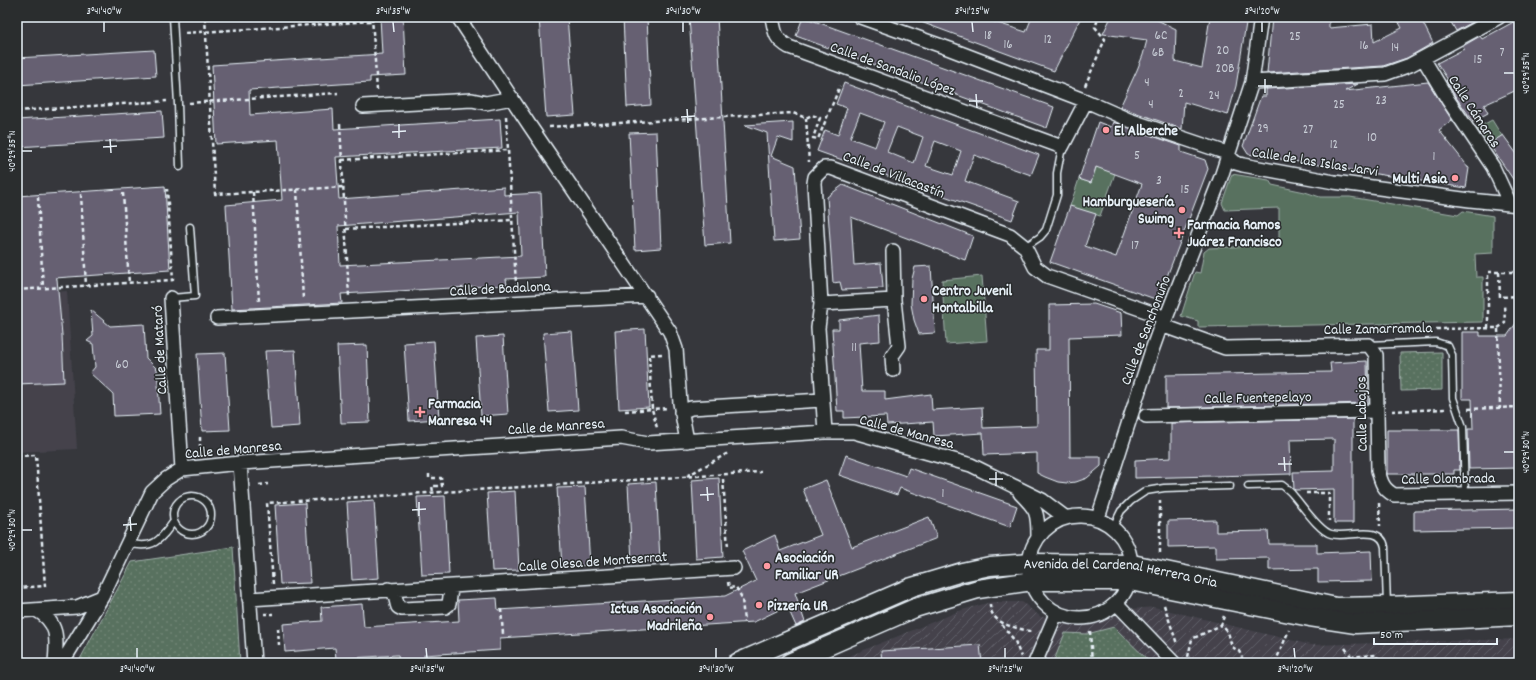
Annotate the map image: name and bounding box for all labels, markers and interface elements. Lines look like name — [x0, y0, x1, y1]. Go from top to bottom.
text: 3°41'40"W — [87, 5, 122, 19]
text: 3°41'35"W — [376, 5, 410, 19]
text: 3°41'30"W — [665, 5, 701, 19]
text: 3°41'25"W — [955, 5, 989, 19]
text: 3°41'20"W — [1244, 5, 1280, 19]
house number: 18 — [984, 27, 992, 46]
house number: 6C — [1155, 27, 1168, 46]
house number: 25 — [1289, 28, 1301, 47]
house number: 12 — [1044, 31, 1052, 50]
house number: 16 — [1003, 36, 1013, 55]
street label: Calle de Sandalio López — [827, 37, 958, 103]
house number: 16 — [1359, 37, 1369, 56]
house number: 14 — [1391, 39, 1399, 58]
house number: 20 — [1217, 42, 1229, 61]
house number: 6B — [1152, 44, 1164, 63]
house number: 7 — [1500, 44, 1505, 63]
house number: 15 — [1474, 51, 1482, 70]
text: 40°29'35"N — [1520, 52, 1534, 94]
house number: 20B — [1216, 60, 1234, 79]
street label: Calle Cámaras — [1442, 71, 1505, 153]
house number: 4 — [1144, 74, 1150, 93]
house number: 2 — [1178, 85, 1184, 104]
house number: 24 — [1208, 87, 1220, 106]
house number: 23 — [1375, 92, 1387, 111]
house number: 4 — [1148, 96, 1154, 115]
house number: 25 — [1333, 96, 1345, 115]
house number: 29 — [1257, 120, 1269, 139]
place label: El Alberche — [1114, 121, 1178, 143]
house number: 27 — [1303, 121, 1313, 140]
marker: El Alberche — [1101, 125, 1111, 135]
house number: 10 — [1367, 129, 1377, 148]
text: 40°29'35"N — [6, 130, 20, 172]
house number: 12 — [1330, 136, 1338, 155]
street label: Calle de las Islas Jarvi — [1250, 142, 1380, 184]
street label: Calle de Villacastín — [839, 146, 947, 205]
house number: 5 — [1134, 147, 1140, 166]
house number: 1 — [1433, 148, 1435, 167]
place label: Multi Asia — [1392, 169, 1448, 191]
house number: 3 — [1156, 172, 1162, 191]
marker: Multi Asia — [1450, 173, 1460, 183]
house number: 15 — [1181, 181, 1189, 200]
place label: Hamburguesería Swimg — [1083, 192, 1175, 231]
marker: Hamburguesería Swimg — [1177, 205, 1187, 215]
place label: Farmacia Ramos Juárez Francisco — [1187, 215, 1282, 254]
marker: Farmacia Ramos Juárez Francisco — [1174, 228, 1184, 238]
house number: 17 — [1131, 237, 1139, 256]
street label: Calle de Sanchonuño — [1116, 272, 1178, 389]
street label: Calle de Badalona — [449, 276, 552, 304]
place label: Centro Juvenil Hontalbilla — [932, 281, 1013, 320]
marker: Centro Juvenil Hontalbilla — [919, 294, 929, 304]
street label: Calle de Mataró — [148, 304, 174, 395]
street label: Calle Zamarramala — [1323, 318, 1434, 342]
house number: 11 — [851, 339, 857, 358]
house number: 60 — [115, 356, 129, 375]
street label: Calle Labajos — [1351, 376, 1375, 452]
street label: Calle Fuentepelayo — [1204, 387, 1312, 411]
place label: Farmacia Manresa 44 — [428, 394, 492, 433]
marker: Farmacia Manresa 44 — [415, 407, 425, 417]
street label: Calle de Manresa — [857, 410, 957, 456]
street label: Calle de Manresa — [507, 414, 606, 442]
text: 40°29'30"N — [1520, 431, 1534, 473]
street label: Calle de Manresa — [184, 436, 283, 466]
street label: Calle Olombrada — [1401, 468, 1496, 492]
house number: 1 — [942, 485, 944, 504]
text: 40°29'30"N — [6, 509, 20, 551]
street label: Calle Olesa de Montserrat — [518, 547, 669, 579]
place label: Asociación Familiar UR — [775, 548, 839, 587]
street label: Avenida del Cardenal Herrera Oria — [1023, 554, 1220, 595]
marker: Asociación Familiar UR — [762, 561, 772, 571]
place label: Pizzería UR — [767, 596, 828, 618]
place label: Ictus Asociación Madrileña — [610, 599, 703, 638]
marker: Pizzería UR — [754, 600, 764, 610]
marker: Ictus Asociación Madrileña — [705, 612, 715, 622]
scale bar — [1374, 620, 1497, 646]
text: 50 m — [1380, 627, 1403, 644]
text: 3°41'40"W — [120, 663, 155, 677]
text: 3°41'35"W — [410, 663, 444, 677]
text: 3°41'30"W — [698, 663, 734, 677]
text: 3°41'25"W — [988, 663, 1022, 677]
text: 3°41'20"W — [1277, 663, 1313, 677]

